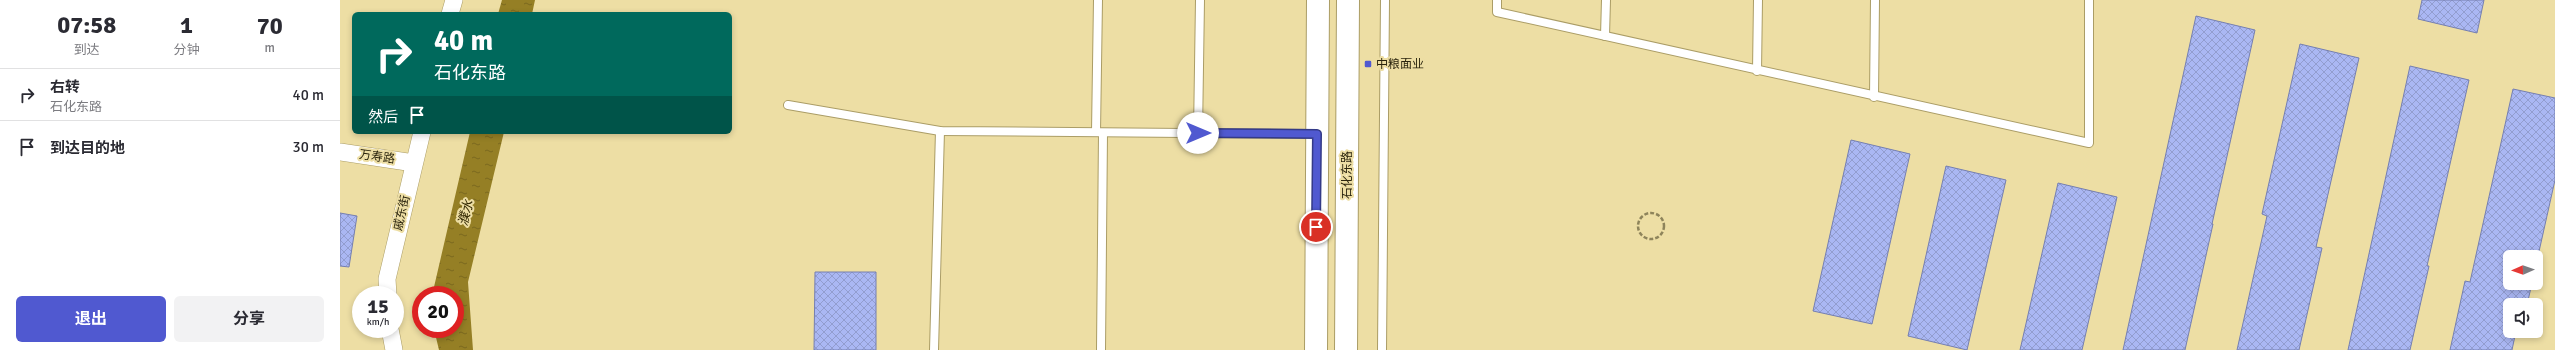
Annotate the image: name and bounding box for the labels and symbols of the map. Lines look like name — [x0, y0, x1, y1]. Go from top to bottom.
place label: 中粮面业 — [1376, 57, 1424, 72]
marker: 中粮面业 — [1363, 59, 1373, 69]
position arrow — [1177, 112, 1219, 154]
street label: 万寿路 — [358, 147, 396, 167]
street label: 石化东路 — [1340, 151, 1355, 199]
street label: 戚东街 — [391, 194, 413, 232]
water label: 濮水 — [455, 197, 477, 228]
pin — [1299, 210, 1333, 244]
north arrow — [2503, 250, 2543, 290]
speed limit sign: 20 — [412, 286, 464, 338]

